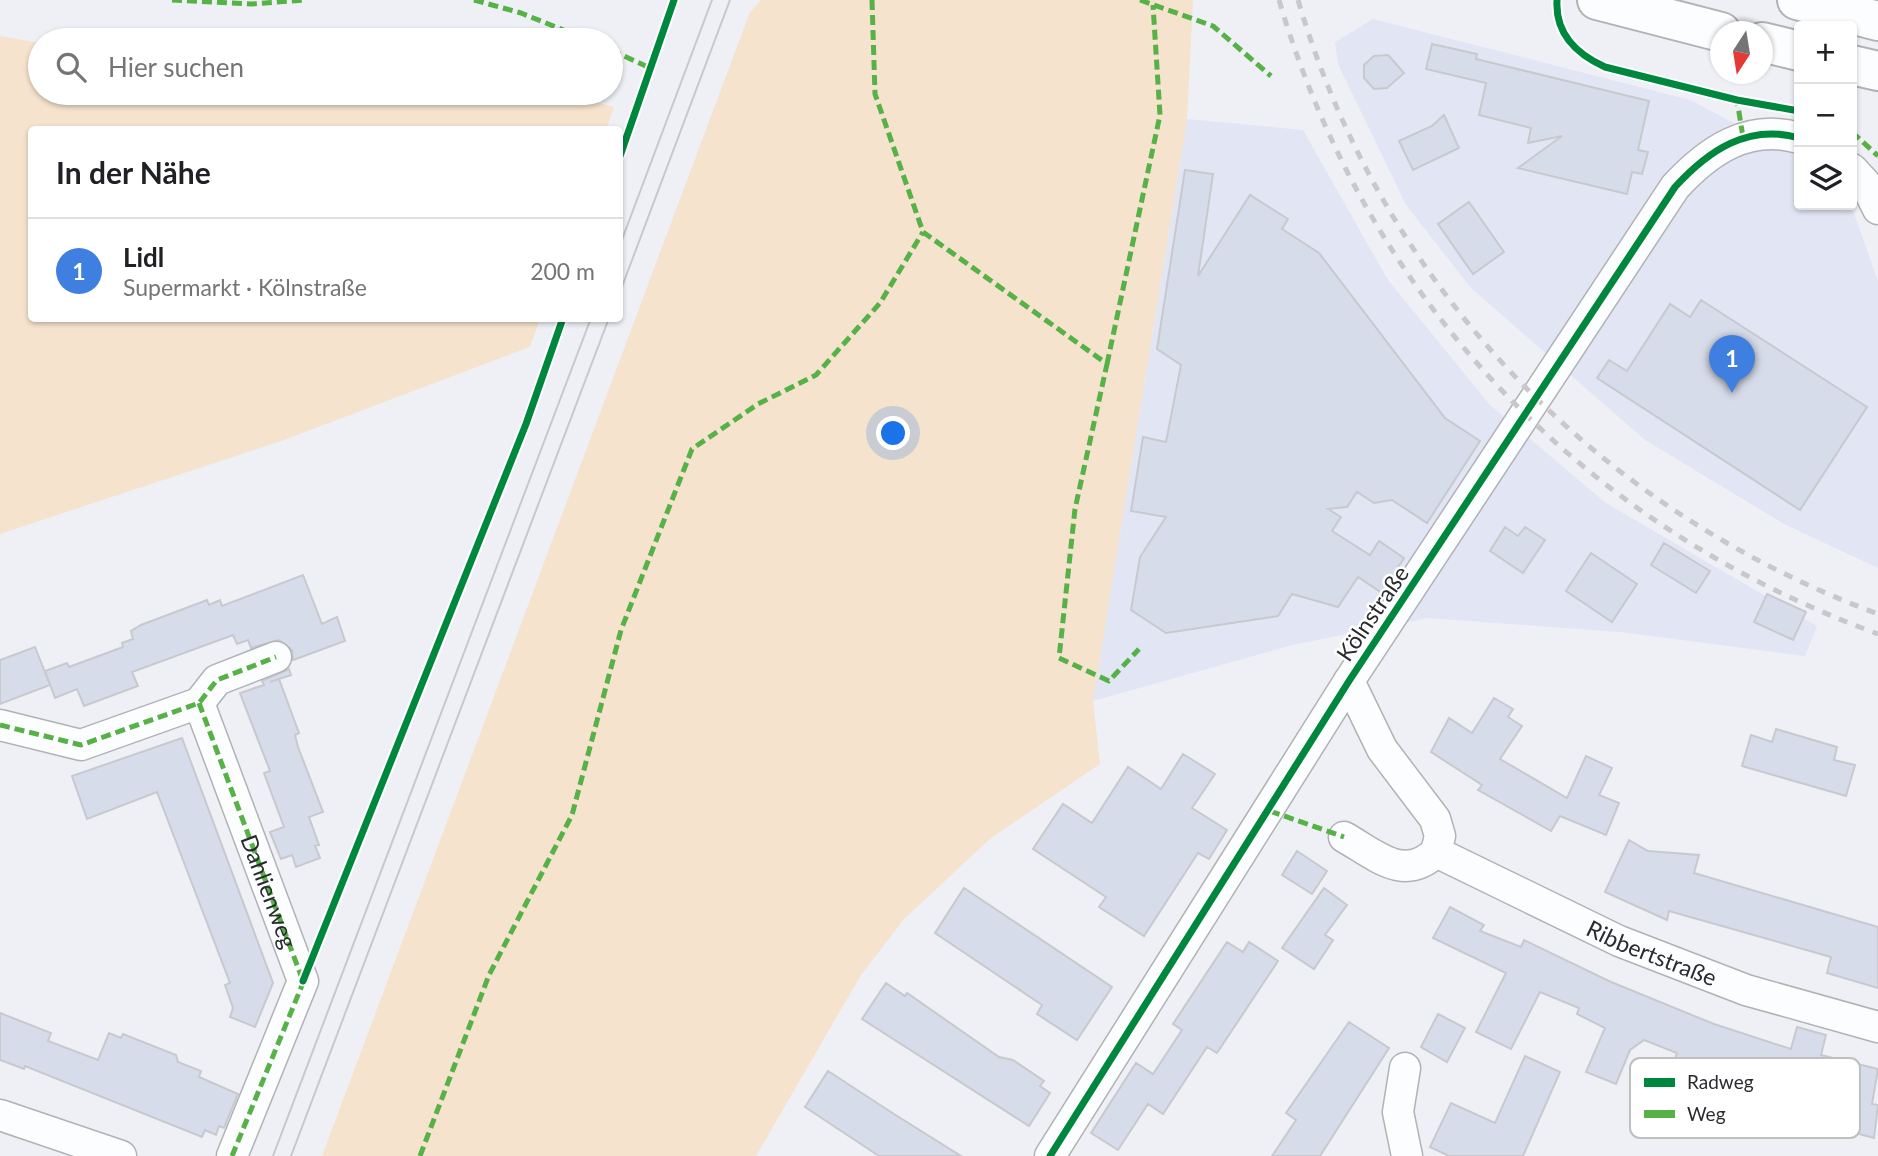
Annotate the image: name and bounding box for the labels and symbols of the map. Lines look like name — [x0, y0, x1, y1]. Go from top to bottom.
north arrow — [1710, 21, 1773, 84]
pin: 1 — [1709, 335, 1755, 393]
your location — [876, 416, 910, 450]
street label: Kölnstraße — [1330, 560, 1414, 666]
street label: Dahlienweg — [235, 830, 303, 952]
street label: Ribbertstraße — [1582, 914, 1721, 991]
legend — [1630, 1058, 1860, 1138]
text: Radweg — [1687, 1070, 1754, 1093]
text: Weg — [1687, 1102, 1726, 1125]

